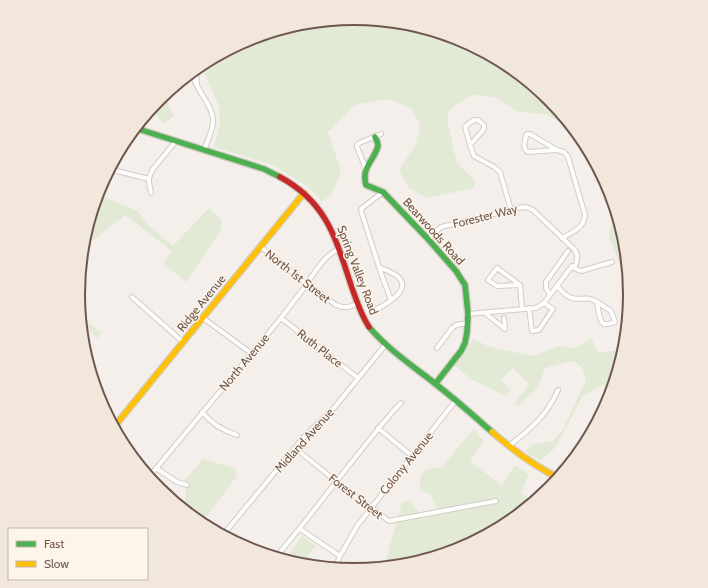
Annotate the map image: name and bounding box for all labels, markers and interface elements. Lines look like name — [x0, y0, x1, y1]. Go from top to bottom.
street label: Bearwoods Road — [400, 194, 468, 268]
street label: Forester Way — [451, 201, 519, 231]
street label: Spring Valley Road — [334, 223, 382, 317]
street label: North 1st Street — [262, 246, 334, 306]
street label: Ridge Avenue — [173, 271, 229, 335]
street label: Ruth Place — [294, 326, 346, 370]
street label: North Avenue — [216, 330, 272, 394]
street label: Midland Avenue — [271, 405, 337, 475]
street label: Colony Avenue — [376, 429, 436, 497]
street label: Forest Street — [326, 470, 386, 522]
legend — [8, 528, 148, 580]
text: Fast — [44, 536, 64, 551]
text: Slow — [44, 556, 69, 571]

